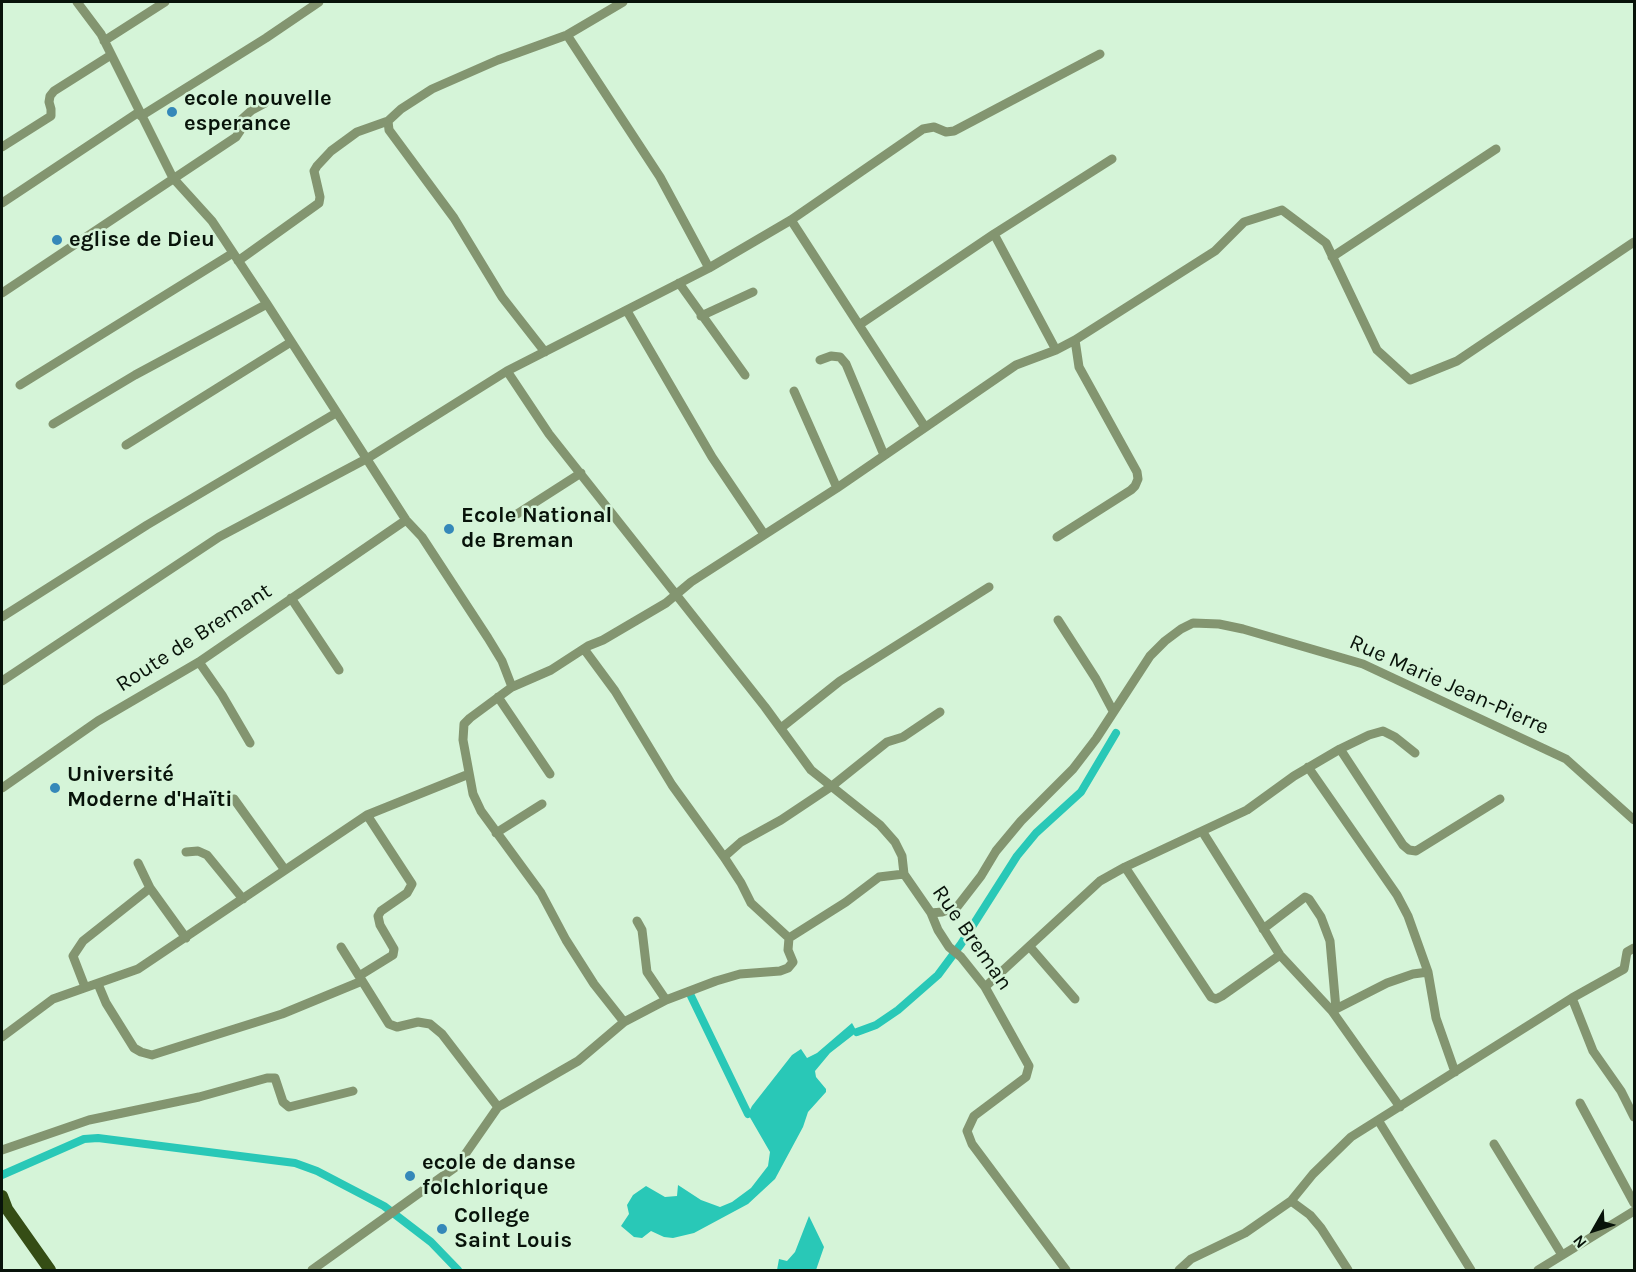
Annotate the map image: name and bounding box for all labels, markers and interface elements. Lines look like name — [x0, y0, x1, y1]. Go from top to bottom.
place label: ecole nouvelle esperance — [184, 86, 332, 138]
marker: ecole nouvelle esperance — [165, 105, 179, 119]
place label: eglise de Dieu — [69, 227, 215, 253]
marker: eglise de Dieu — [50, 233, 64, 247]
place label: Ecole National de Breman — [461, 503, 612, 554]
marker: Ecole National de Breman — [442, 522, 456, 536]
street label: Route de Bremant — [111, 578, 277, 698]
street label: Rue Marie Jean-Pierre — [1345, 629, 1553, 741]
place label: Université Moderne d'Haïti — [67, 762, 232, 813]
marker: Université Moderne d'Haïti — [48, 781, 62, 795]
street label: Rue Breman — [926, 880, 1018, 996]
place label: ecole de danse folchlorique — [422, 1150, 576, 1202]
marker: ecole de danse folchlorique — [403, 1169, 417, 1183]
north arrow — [1564, 1200, 1624, 1260]
place label: College Saint Louis — [454, 1203, 572, 1254]
marker: College Saint Louis — [435, 1222, 449, 1236]
text: N — [1569, 1231, 1591, 1252]

